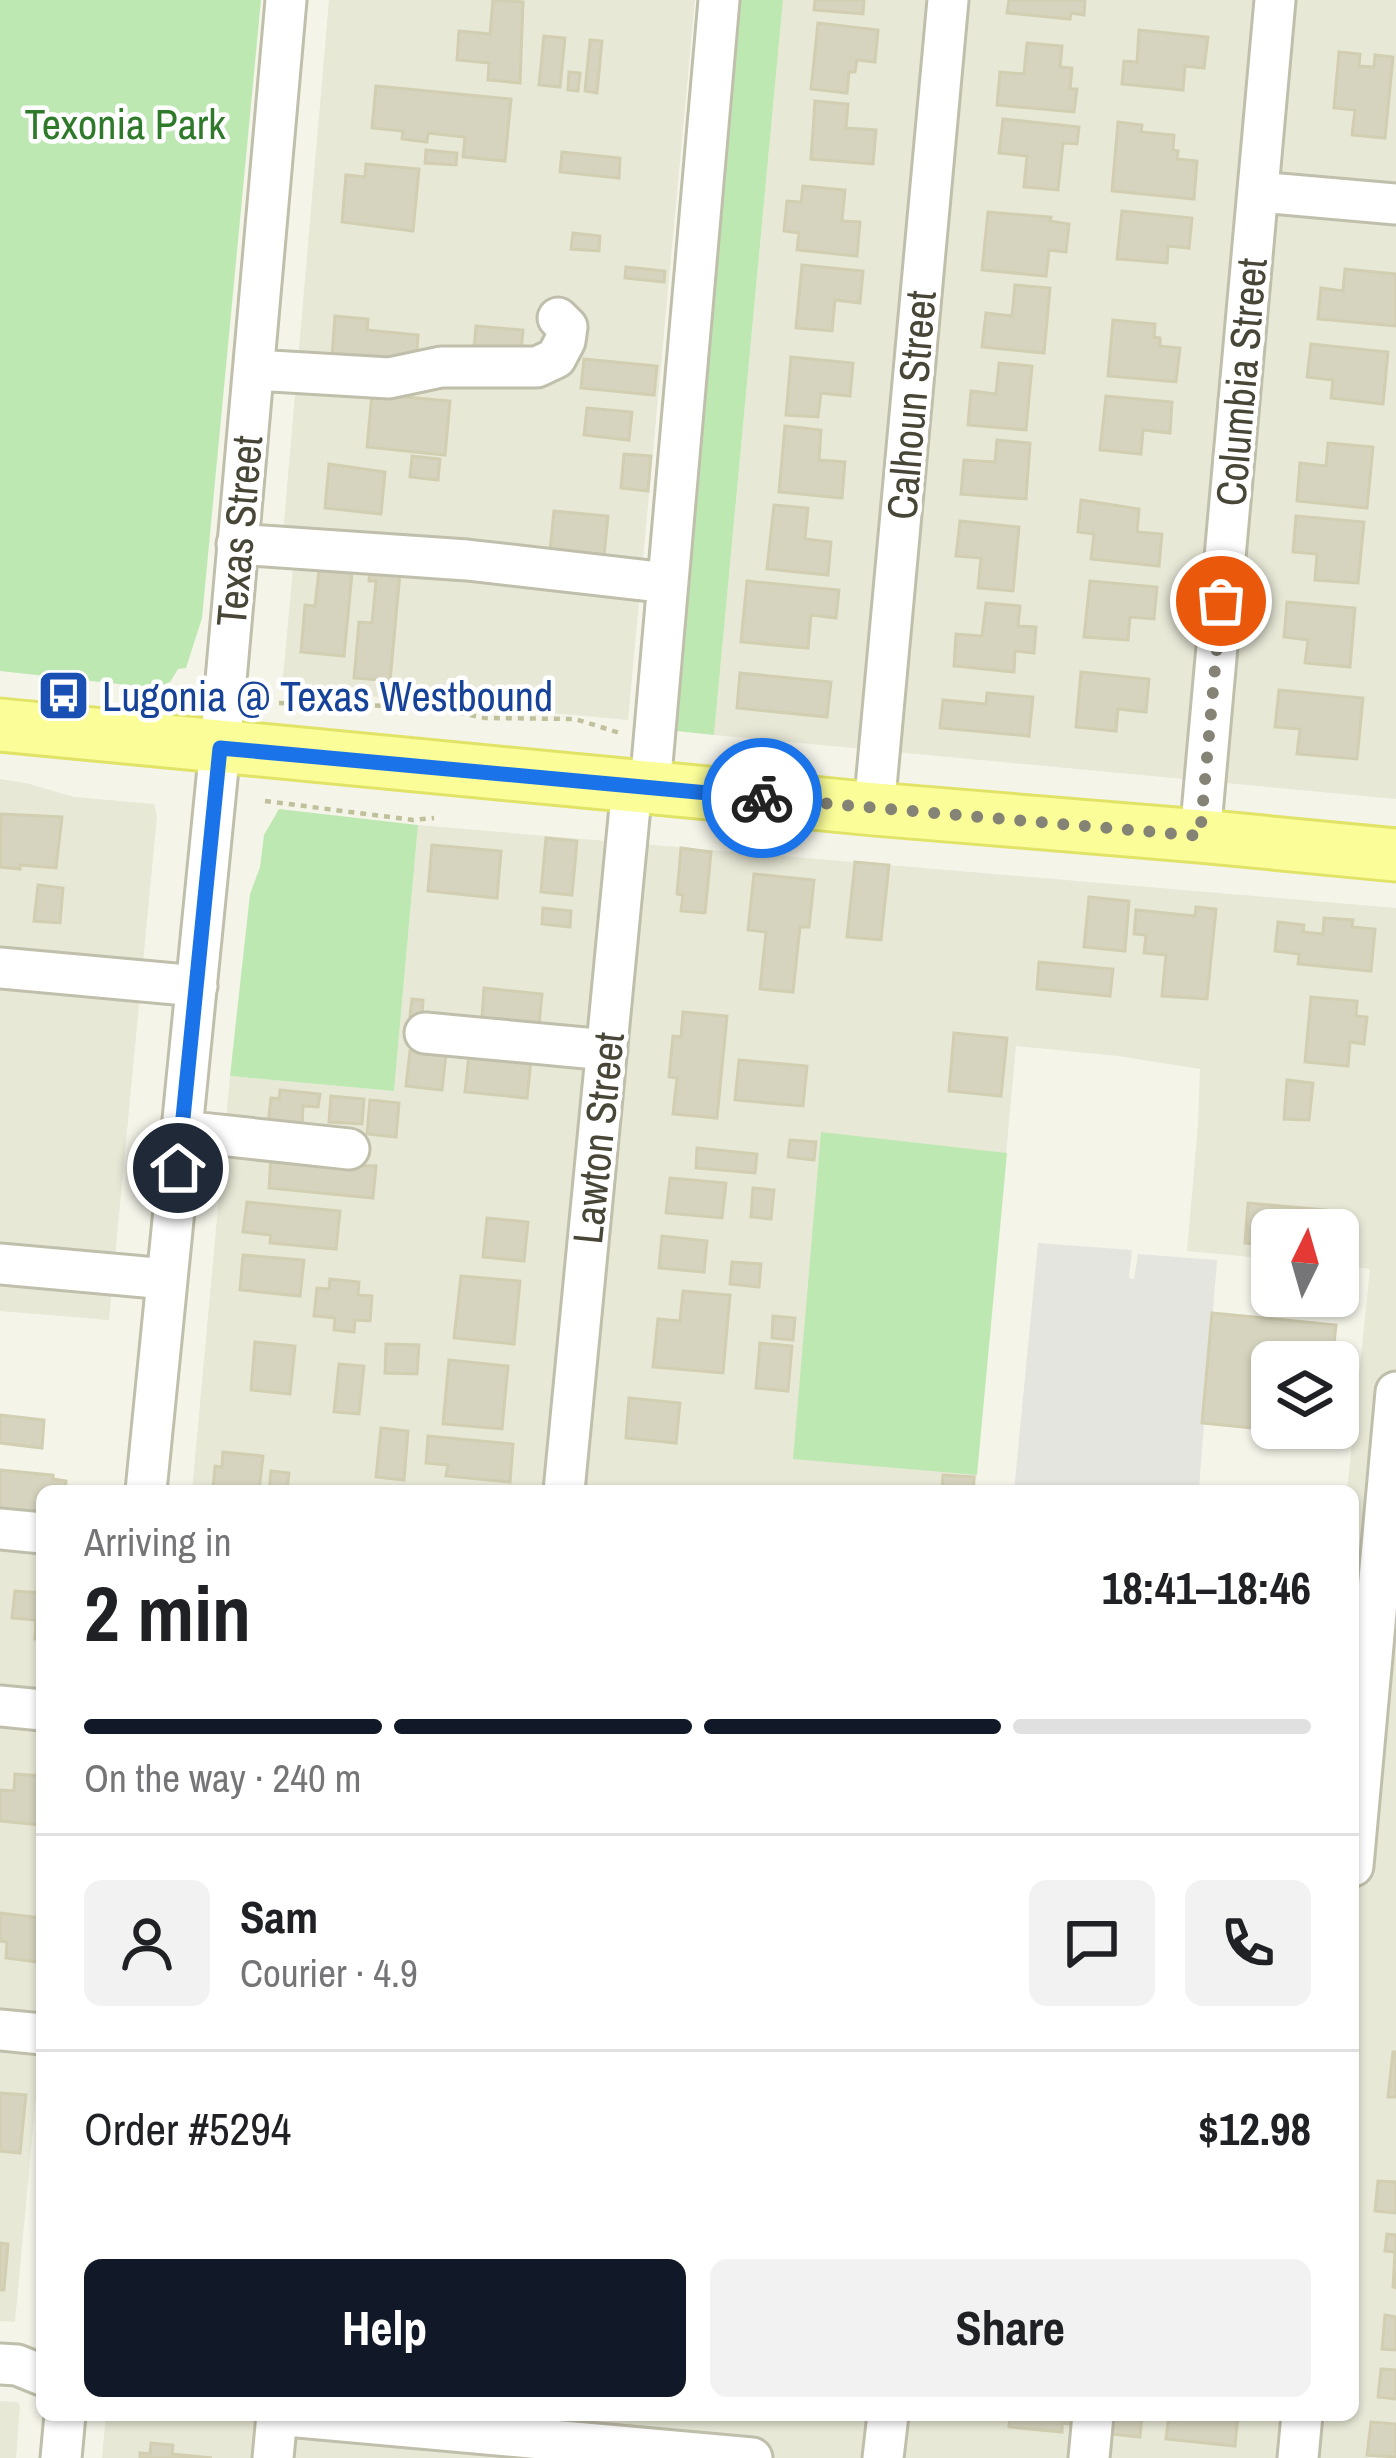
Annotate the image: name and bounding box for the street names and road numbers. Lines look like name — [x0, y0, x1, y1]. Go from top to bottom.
street label: Columbia Street — [1202, 256, 1280, 508]
street label: Calhoun Street — [873, 288, 949, 522]
street label: Texas Street — [203, 433, 275, 629]
street label: Lawton Street — [559, 1029, 637, 1247]

